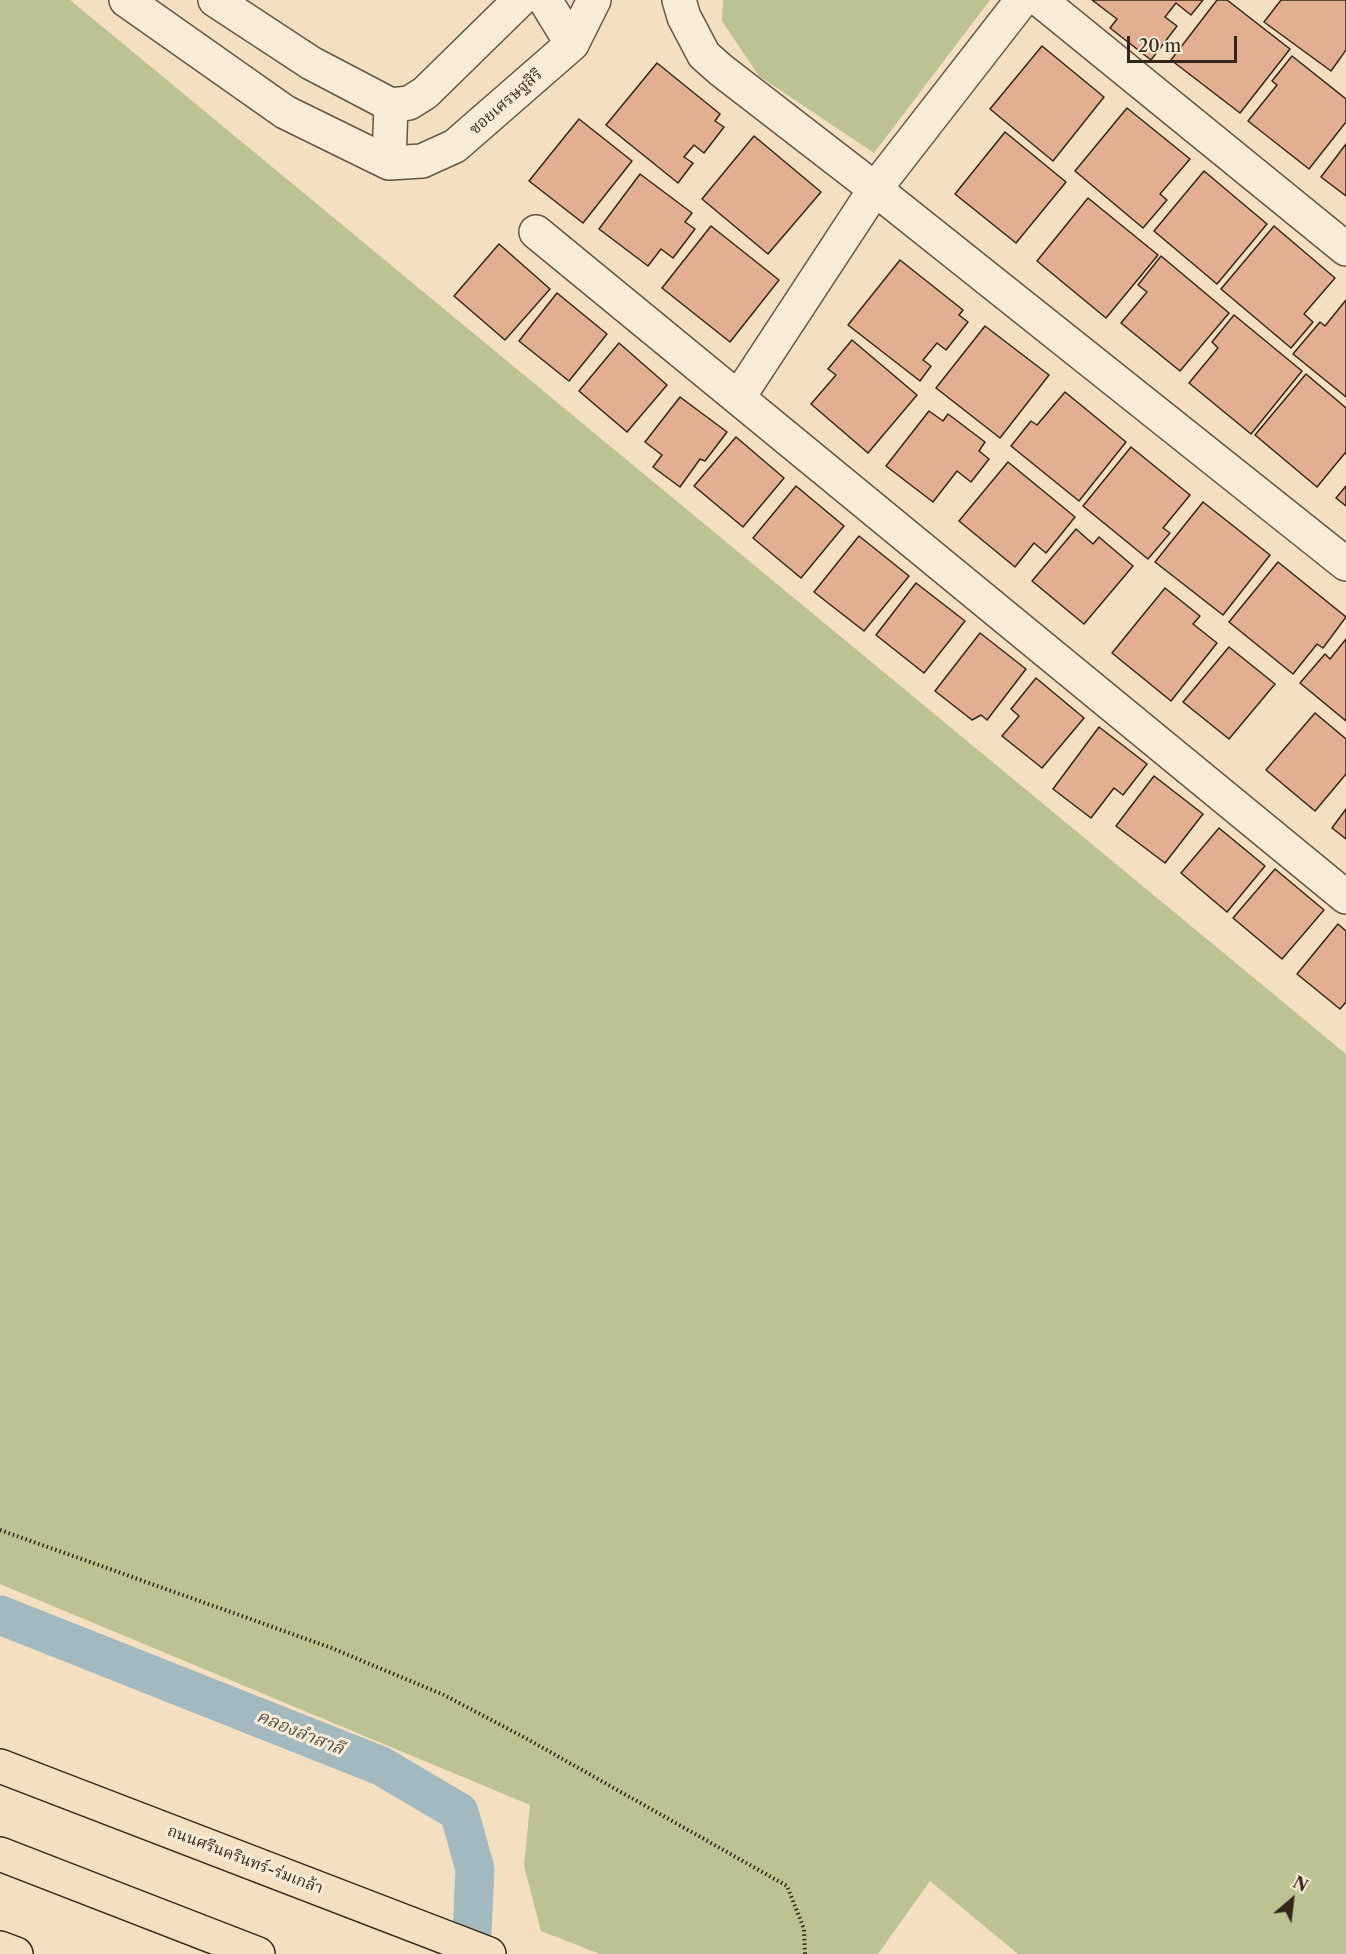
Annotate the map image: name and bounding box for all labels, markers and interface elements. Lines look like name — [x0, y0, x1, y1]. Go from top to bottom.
scale bar — [1130, 24, 1240, 62]
text: 20 m — [1138, 35, 1181, 57]
street label: ซอยเศรษฐสิริ — [466, 65, 546, 139]
water label: คลองลำสาลี — [253, 1706, 347, 1760]
street label: ถนนศรีนครินทร์-ร่มเกล้า — [164, 1821, 326, 1899]
north arrow — [1262, 1870, 1322, 1930]
text: N — [1290, 1872, 1311, 1896]

